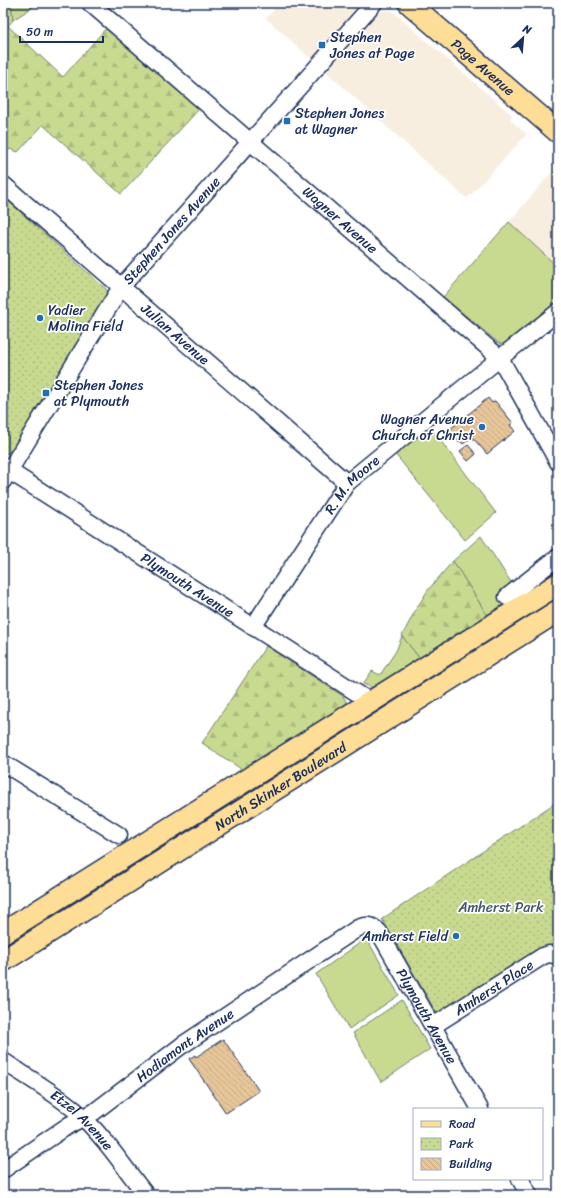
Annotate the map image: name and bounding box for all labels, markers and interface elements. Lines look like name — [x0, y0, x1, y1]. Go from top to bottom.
scale bar — [20, 18, 103, 44]
north arrow — [503, 18, 543, 58]
text: N — [519, 19, 535, 40]
text: 50 m — [26, 21, 53, 43]
place label: Stephen Jones at Page — [329, 25, 415, 66]
street label: Page Avenue — [445, 32, 521, 103]
marker: Stephen Jones at Page — [317, 40, 327, 50]
place label: Stephen Jones at Wagner — [295, 101, 384, 142]
marker: Stephen Jones at Wagner — [282, 116, 292, 126]
street label: Stephen Jones Avenue — [117, 171, 227, 291]
street label: Wagner Avenue — [296, 180, 384, 260]
street label: Julian Avenue — [134, 296, 215, 372]
place label: Yadier Molina Field — [48, 298, 124, 339]
marker: Yadier Molina Field — [35, 313, 45, 323]
place label: Stephen Jones at Plymouth — [54, 373, 143, 414]
marker: Stephen Jones at Plymouth — [41, 388, 51, 398]
place label: Wagner Avenue Church of Christ — [372, 407, 475, 448]
marker: Wagner Avenue Church of Christ — [477, 422, 487, 432]
street label: R. M. Moore — [318, 449, 386, 520]
street label: Plymouth Avenue — [135, 546, 239, 625]
street label: North Skinker Boulevard — [210, 734, 353, 838]
park label: Amherst Park — [457, 895, 544, 920]
place label: Amherst Field — [361, 924, 450, 949]
marker: Amherst Field — [451, 931, 461, 941]
street label: Amherst Place — [448, 953, 539, 1023]
street label: Plymouth Avenue — [389, 964, 464, 1069]
street label: Hodiamont Avenue — [131, 1002, 240, 1089]
street label: Etzel Avenue — [45, 1083, 120, 1156]
legend — [413, 1108, 543, 1180]
text: Road — [449, 1113, 476, 1135]
text: Park — [449, 1133, 474, 1155]
text: Building — [449, 1153, 492, 1175]

